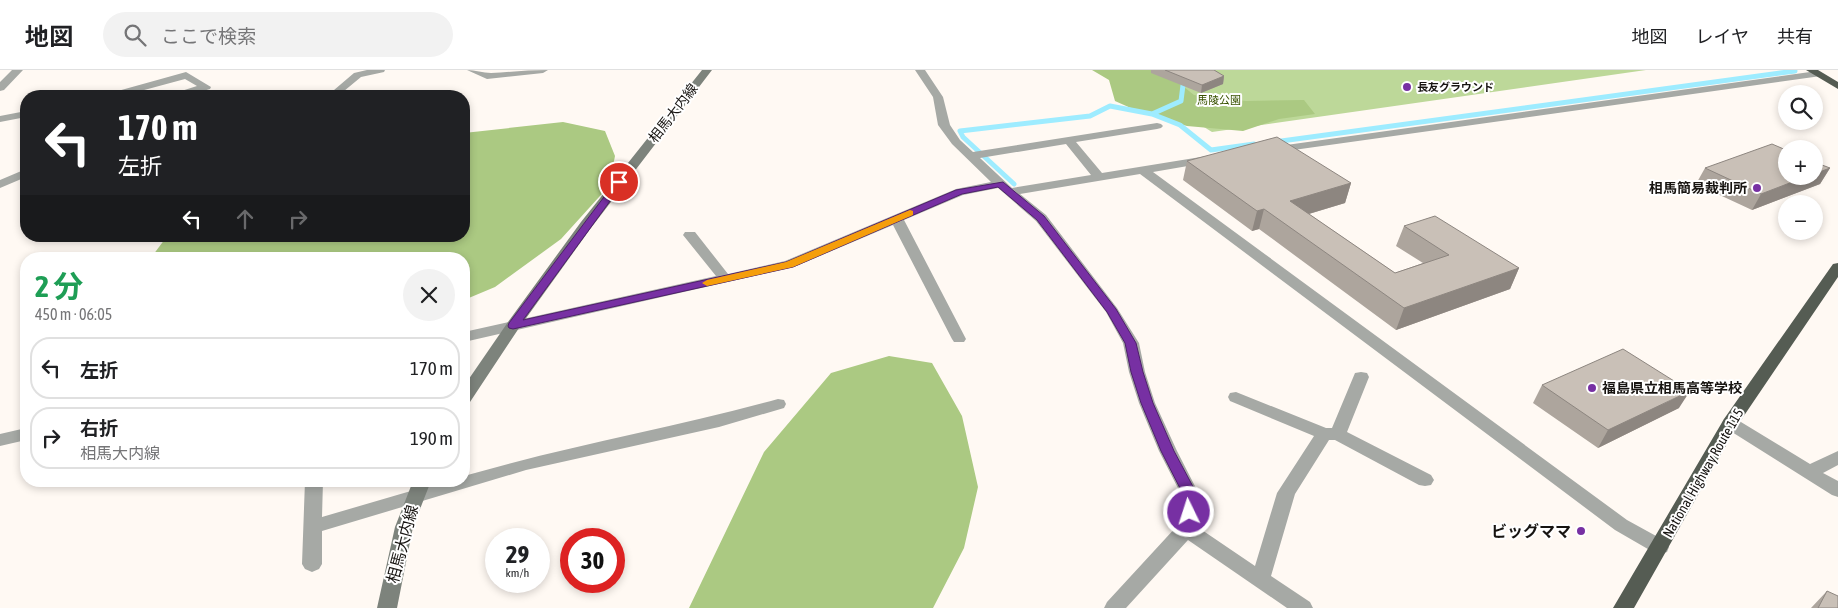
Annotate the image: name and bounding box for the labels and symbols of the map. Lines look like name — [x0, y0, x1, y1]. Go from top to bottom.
street label: 相馬大内線 — [645, 80, 701, 146]
marker: 長友グラウンド — [1401, 81, 1413, 93]
place label: 長友グラウンド — [1417, 81, 1494, 93]
park label: 馬陵公園 — [1197, 94, 1241, 106]
pin — [598, 161, 640, 203]
place label: 相馬簡易裁判所 — [1649, 180, 1747, 196]
marker: 相馬簡易裁判所 — [1751, 182, 1763, 194]
place label: 福島県立相馬高等学校 — [1602, 380, 1742, 396]
marker: 福島県立相馬高等学校 — [1586, 382, 1598, 394]
street label: National Highway Route 115 — [1659, 406, 1747, 540]
position arrow — [1162, 485, 1214, 537]
street label: 相馬大内線 — [383, 503, 421, 585]
place label: ビッグママ — [1491, 522, 1571, 540]
marker: ビッグママ — [1575, 525, 1587, 537]
speed limit sign: 30 — [560, 528, 625, 593]

